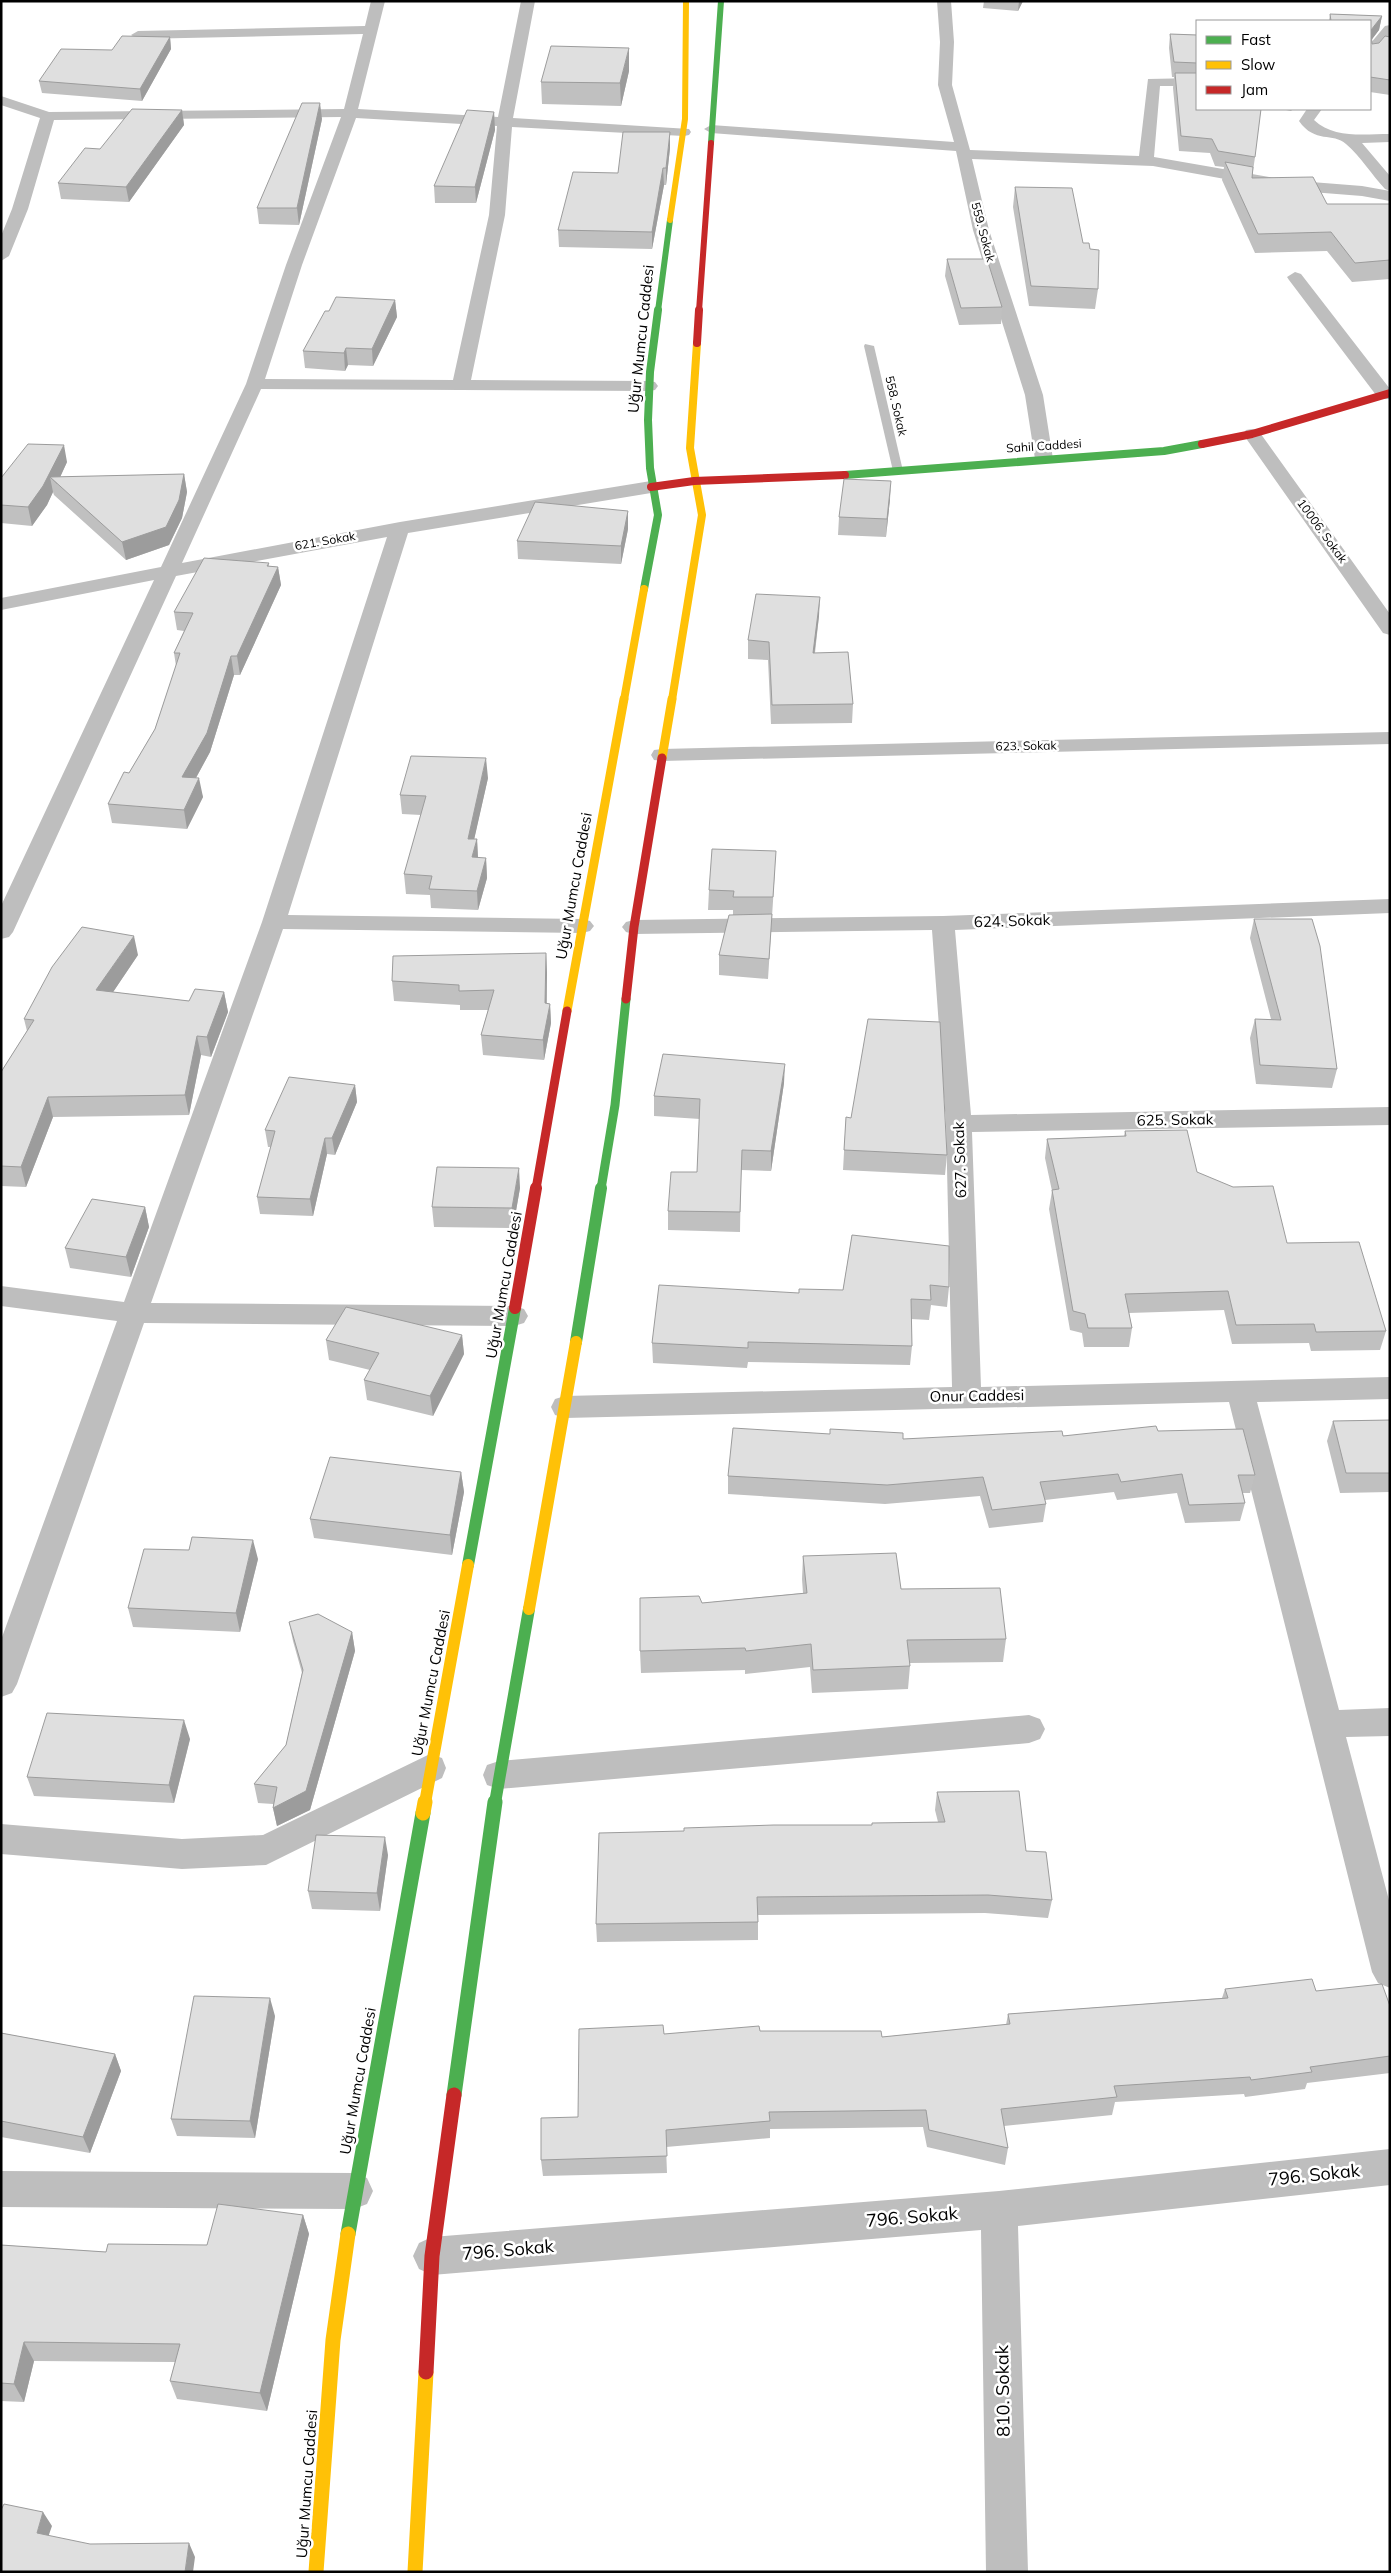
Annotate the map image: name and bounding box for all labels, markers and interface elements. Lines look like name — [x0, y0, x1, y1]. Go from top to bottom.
legend — [1196, 20, 1371, 110]
text: Fast — [1241, 30, 1271, 49]
text: Slow — [1241, 55, 1275, 74]
text: Jam — [1241, 80, 1268, 99]
street label: 559. Sokak — [968, 200, 999, 264]
street label: Uğur Mumcu Caddesi — [623, 264, 658, 414]
street label: 558. Sokak — [882, 374, 911, 438]
street label: Sahil Caddesi — [1006, 435, 1082, 456]
street label: 10006. Sokak — [1294, 496, 1351, 566]
street label: 621. Sokak — [293, 528, 357, 553]
street label: 623. Sokak — [995, 737, 1058, 754]
street label: Uğur Mumcu Caddesi — [551, 811, 596, 961]
street label: 624. Sokak — [973, 910, 1051, 931]
street label: 625. Sokak — [1137, 1109, 1214, 1130]
street label: 627. Sokak — [949, 1121, 970, 1199]
street label: Uğur Mumcu Caddesi — [481, 1210, 526, 1360]
street label: Onur Caddesi — [930, 1385, 1024, 1406]
street label: Uğur Mumcu Caddesi — [407, 1608, 454, 1758]
street label: Uğur Mumcu Caddesi — [335, 2006, 380, 2156]
street label: 796. Sokak — [1267, 2158, 1362, 2191]
street label: 796. Sokak — [865, 2201, 959, 2232]
street label: 796. Sokak — [461, 2234, 555, 2265]
street label: 810. Sokak — [990, 2344, 1015, 2437]
street label: Uğur Mumcu Caddesi — [292, 2409, 321, 2559]

